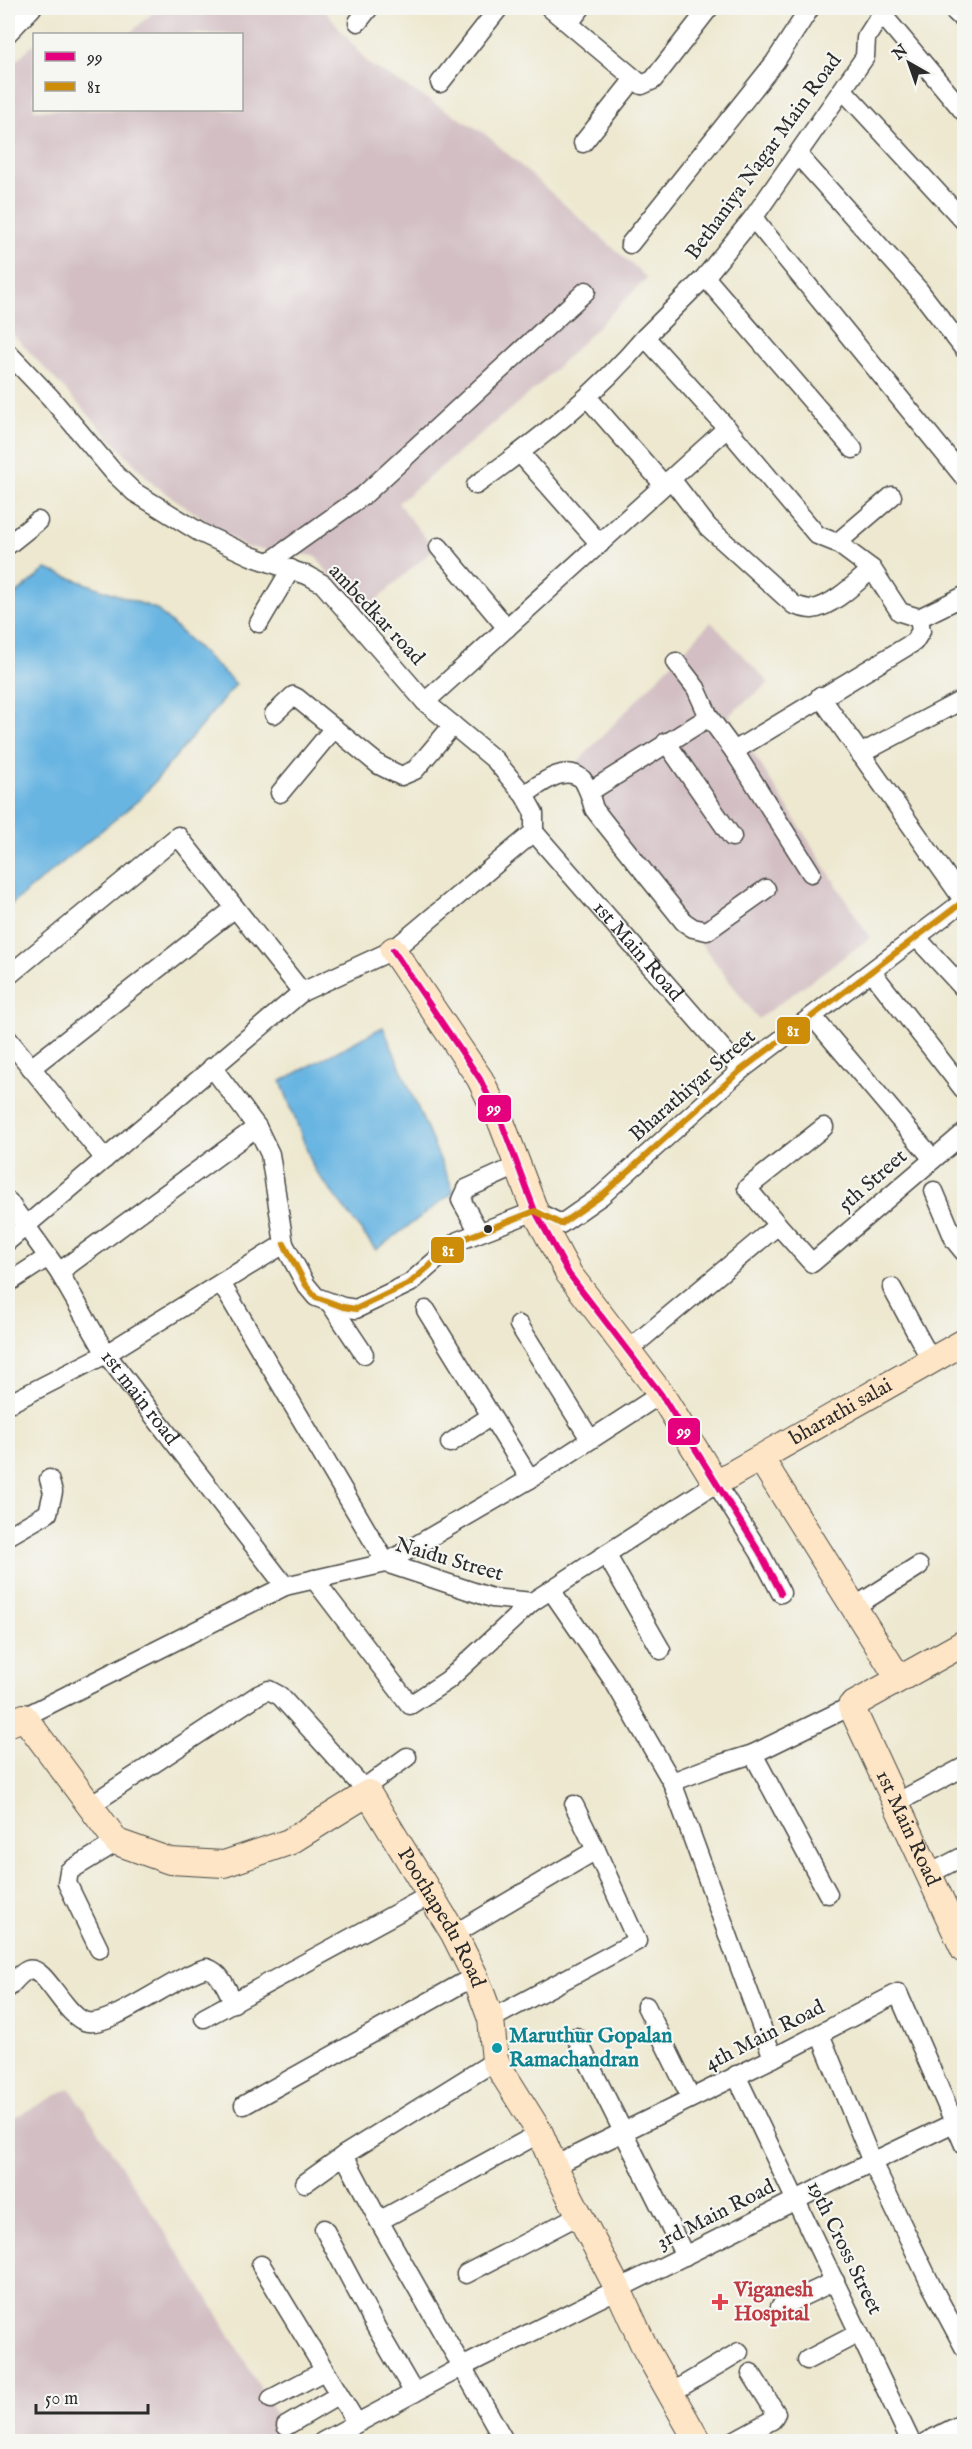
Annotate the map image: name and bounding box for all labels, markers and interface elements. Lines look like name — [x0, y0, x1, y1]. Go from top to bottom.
legend — [33, 33, 243, 111]
north arrow — [879, 33, 939, 93]
text: N — [888, 41, 912, 66]
text: 99 — [86, 47, 103, 70]
street label: Bethaniya Nagar Main Road — [680, 48, 848, 266]
text: 81 — [87, 77, 101, 100]
street label: ambedkar road — [322, 559, 430, 672]
street label: 1st Main Road — [587, 895, 689, 1008]
line badge: 81 — [776, 1016, 811, 1045]
text: 81 — [787, 1022, 799, 1042]
street label: Bharathiyar Street — [624, 1024, 762, 1148]
line badge: 99 — [477, 1094, 512, 1123]
text: 99 — [486, 1100, 501, 1120]
street label: 5th Street — [833, 1144, 913, 1218]
unlabelled marker — [482, 1223, 494, 1235]
line badge: 81 — [430, 1236, 465, 1264]
text: 81 — [442, 1242, 454, 1262]
street label: 1st main road — [94, 1345, 185, 1451]
street label: bharathi salai — [785, 1372, 897, 1452]
line badge: 99 — [667, 1417, 701, 1446]
text: 99 — [676, 1423, 691, 1443]
street label: Naidu Street — [392, 1532, 506, 1588]
street label: 1st Main Road — [869, 1766, 946, 1891]
street label: Poothapedu Road — [391, 1843, 492, 1992]
street label: 4th Main Road — [701, 1994, 830, 2078]
place label: Maruthur Gopalan Ramachandran — [509, 2023, 672, 2074]
marker: Maruthur Gopalan Ramachandran — [490, 2041, 504, 2055]
street label: 3rd Main Road — [652, 2173, 780, 2256]
street label: 19th Cross Street — [800, 2177, 888, 2319]
place label: Viganesh Hospital — [733, 2277, 814, 2328]
marker: Viganesh Hospital — [711, 2293, 729, 2311]
scale bar — [36, 2377, 148, 2415]
text: 50 m — [45, 2388, 78, 2411]

